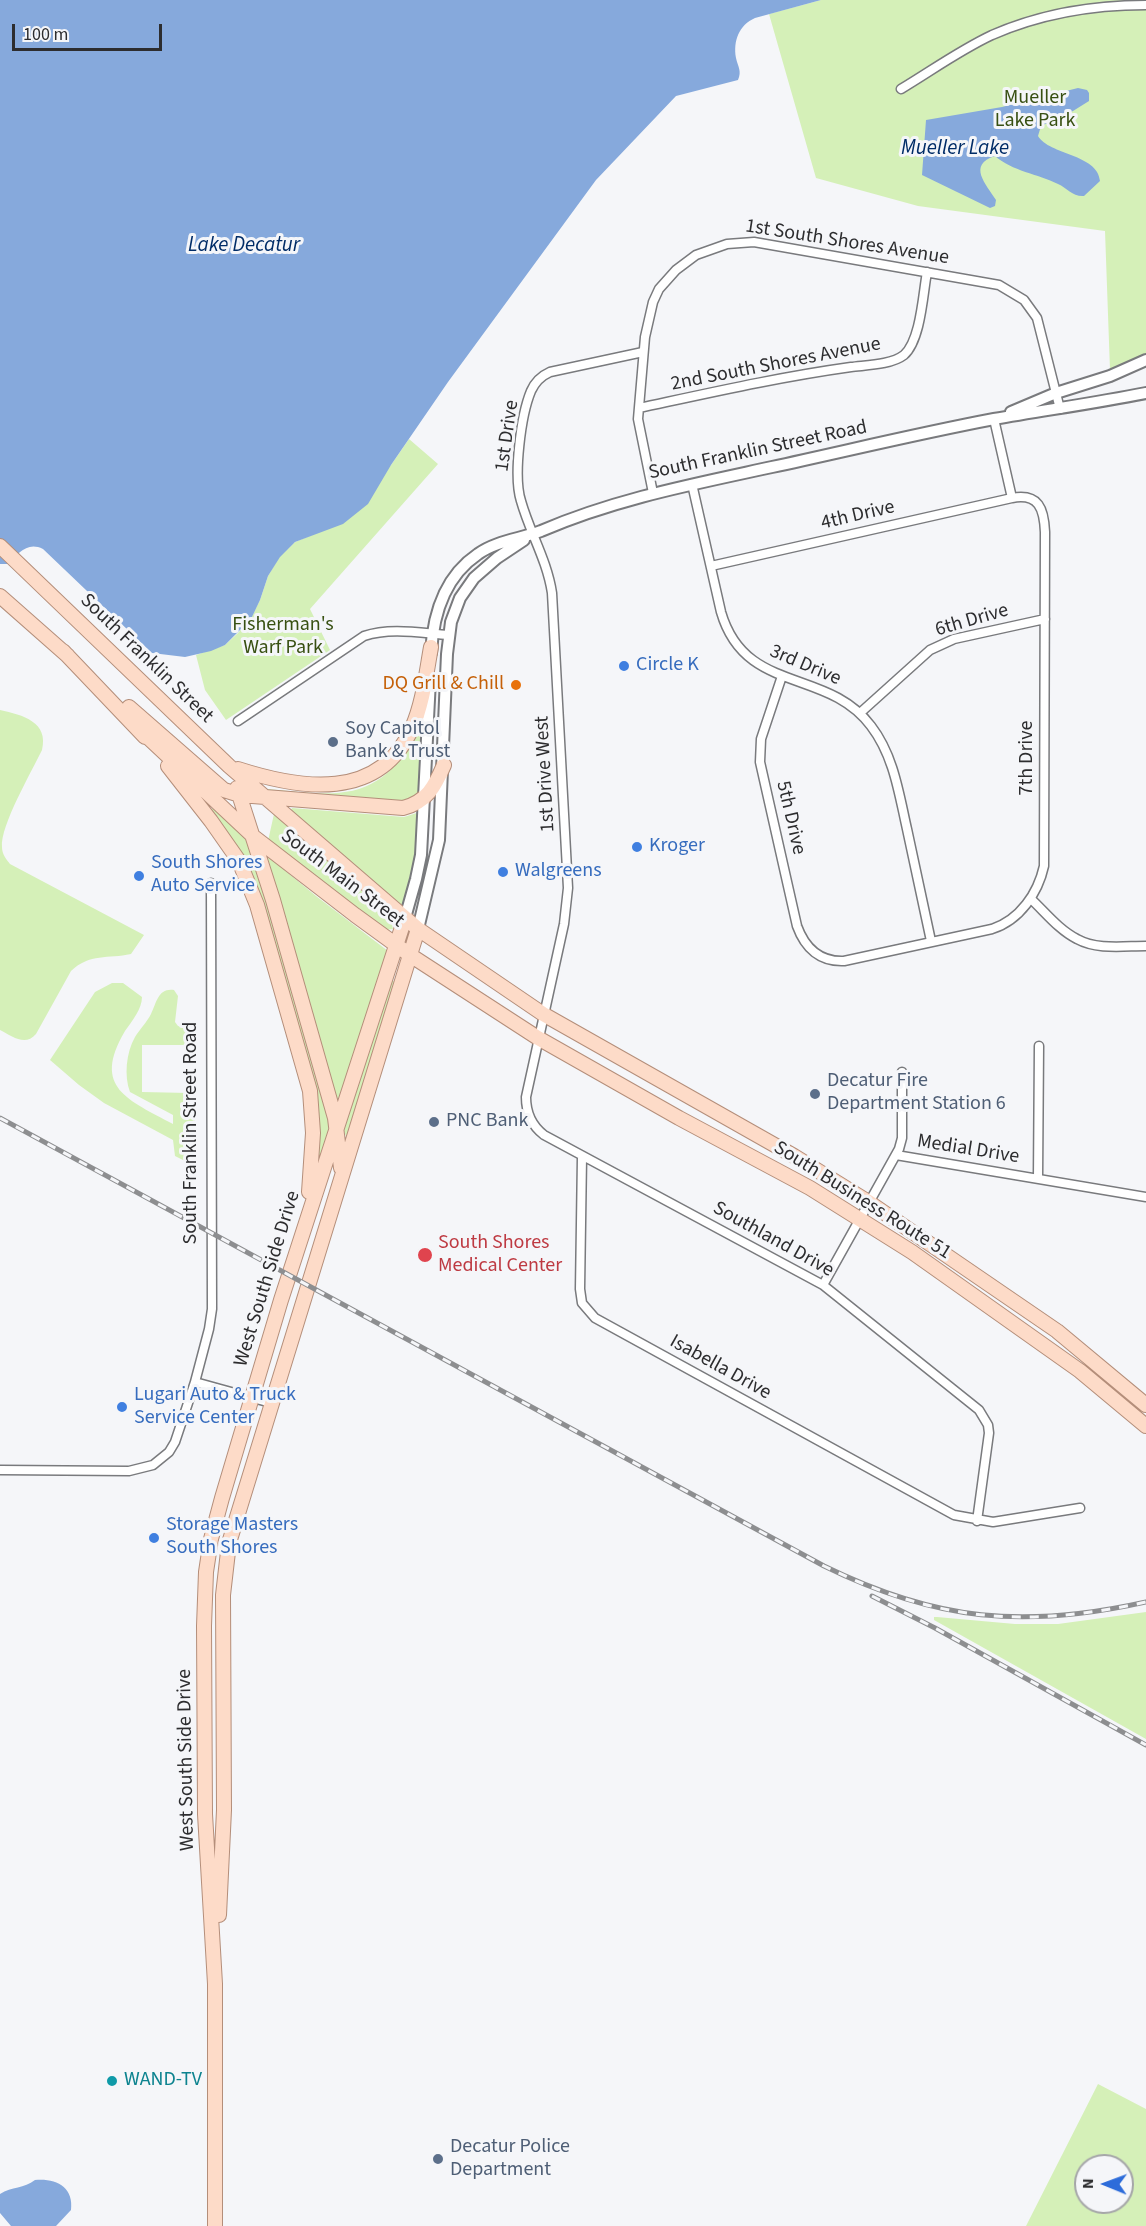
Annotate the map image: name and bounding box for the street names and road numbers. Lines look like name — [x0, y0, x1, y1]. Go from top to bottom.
street label: 1st South Shores Avenue — [743, 215, 951, 271]
street label: 2nd South Shores Avenue — [669, 333, 883, 397]
street label: 1st Drive — [491, 399, 525, 473]
street label: South Franklin Street Road — [646, 416, 870, 486]
street label: 4th Drive — [819, 496, 897, 536]
street label: South Franklin Street — [74, 589, 218, 729]
street label: 6th Drive — [933, 599, 1011, 643]
street label: 3rd Drive — [766, 640, 844, 692]
street label: 1st Drive West — [531, 715, 561, 833]
street label: 7th Drive — [1016, 721, 1040, 795]
street label: 5th Drive — [770, 779, 810, 857]
street label: South Main Street — [275, 825, 409, 933]
street label: South Franklin Street Road — [180, 1022, 204, 1244]
street label: Medial Drive — [915, 1130, 1021, 1170]
street label: South Business Route 51 — [769, 1137, 955, 1265]
street label: West South Side Drive — [230, 1188, 306, 1370]
street label: Southland Drive — [708, 1197, 838, 1283]
street label: Isabella Drive — [665, 1330, 775, 1406]
street label: West South Side Drive — [173, 1669, 201, 1851]

